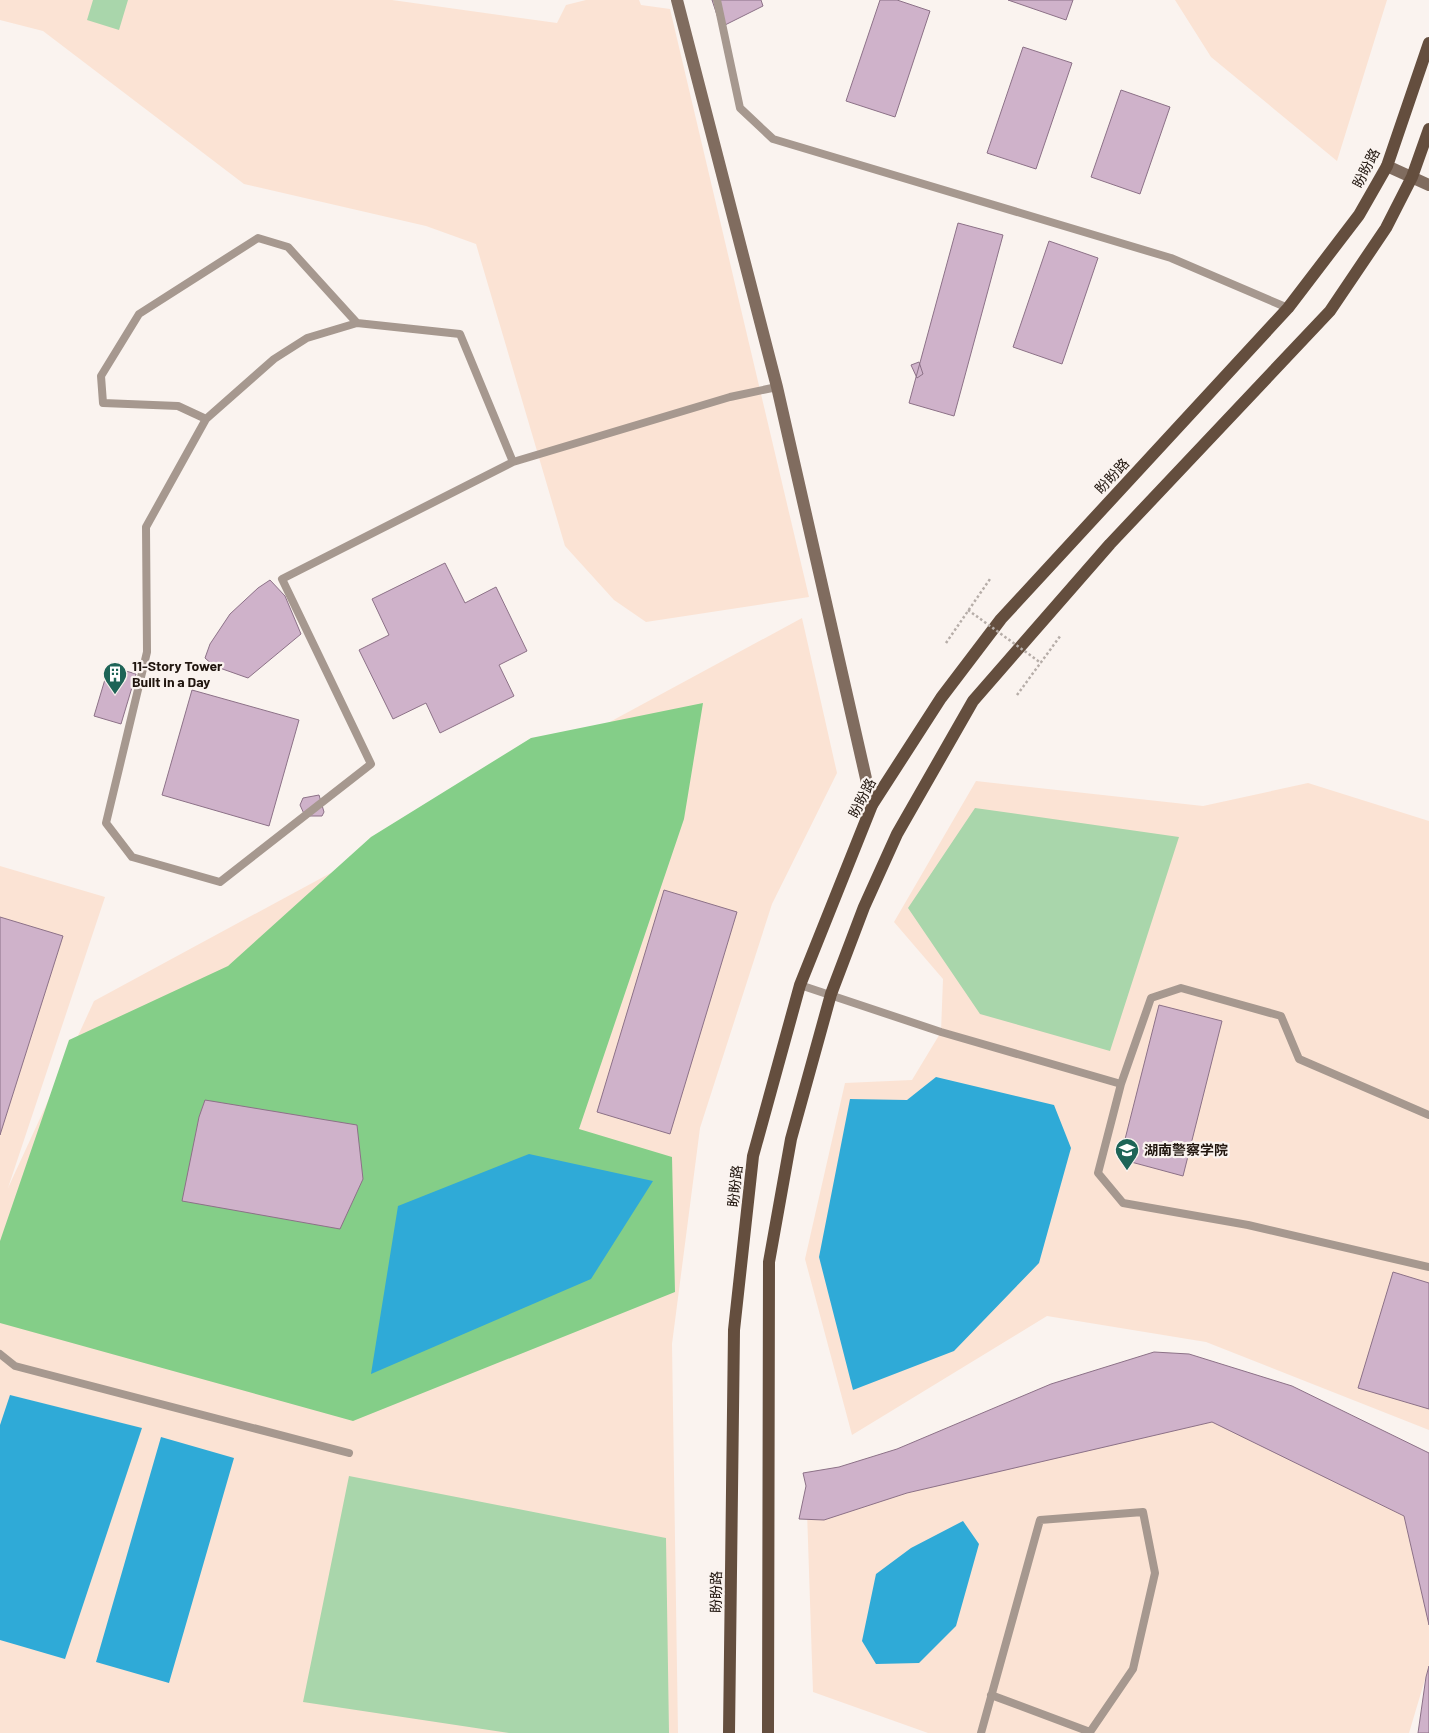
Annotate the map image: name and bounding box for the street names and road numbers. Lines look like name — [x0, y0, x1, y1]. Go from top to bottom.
street label: 盼盼路 — [1348, 145, 1383, 190]
street label: 盼盼路 — [1091, 455, 1132, 497]
street label: 盼盼路 — [844, 775, 879, 820]
street label: 盼盼路 — [724, 1164, 745, 1208]
street label: 盼盼路 — [707, 1571, 724, 1613]

